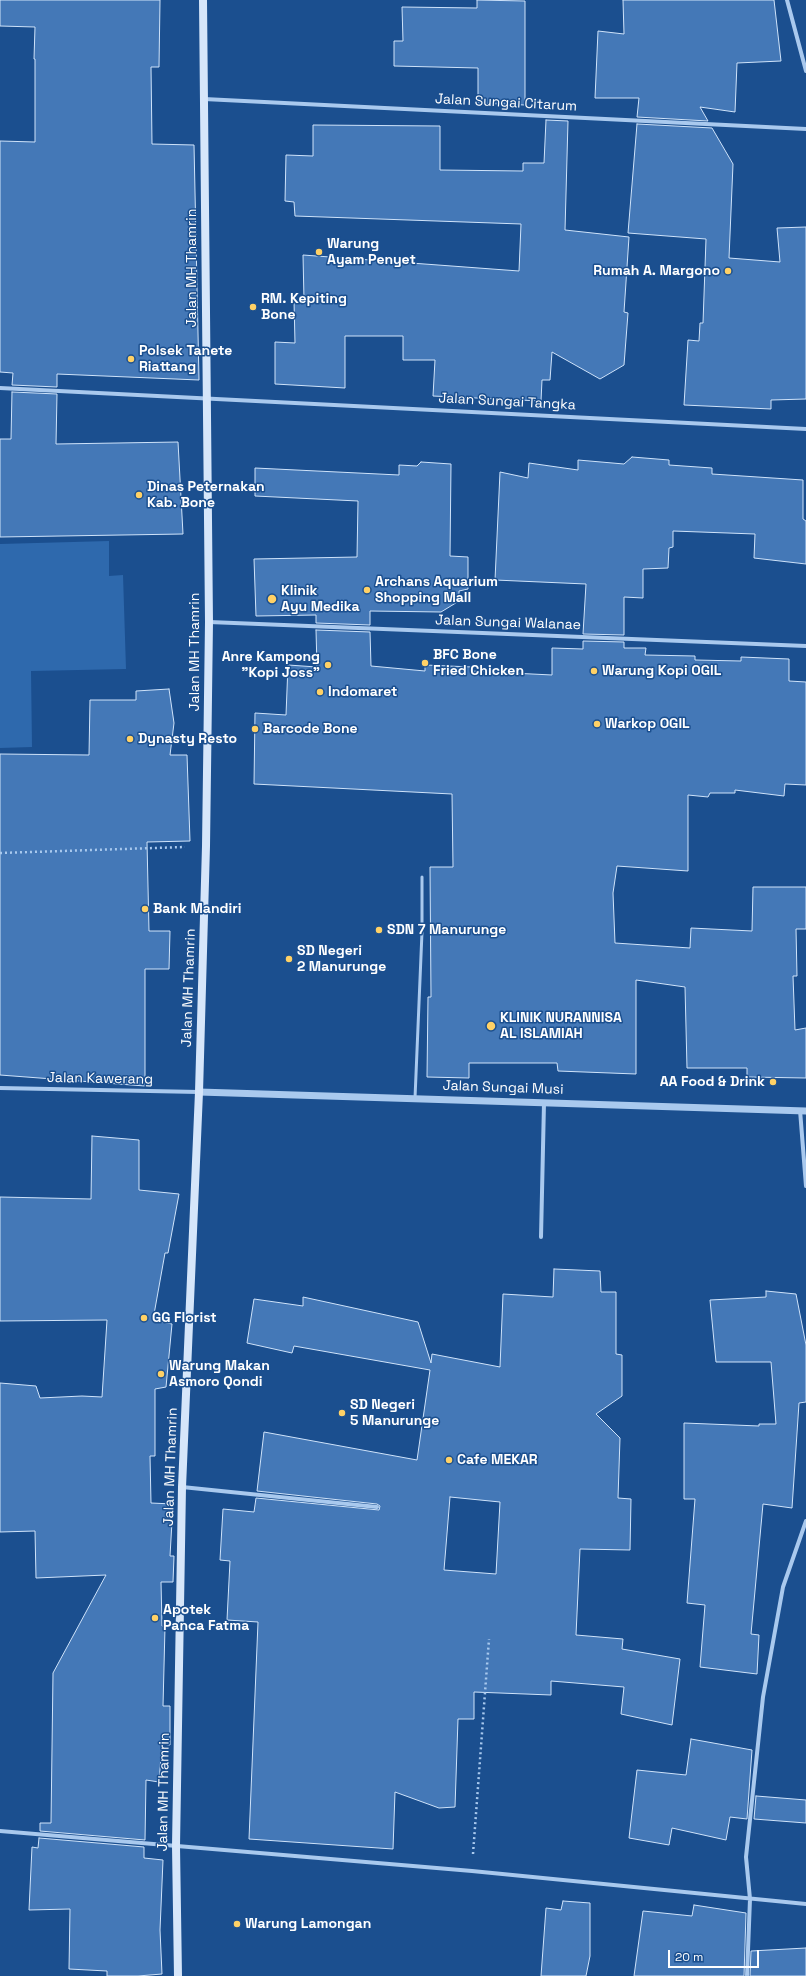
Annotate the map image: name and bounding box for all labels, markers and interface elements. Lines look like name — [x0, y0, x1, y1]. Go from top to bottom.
street label: Jalan Sungai Citarum — [435, 91, 577, 115]
street label: Jalan MH Thamrin — [184, 209, 200, 327]
place label: Warung Ayam Penyet — [327, 236, 416, 268]
marker: Warung Ayam Penyet — [314, 247, 324, 257]
place label: Rumah A. Margono — [593, 263, 720, 279]
marker: Rumah A. Margono — [723, 266, 733, 276]
place label: RM. Kepiting Bone — [261, 291, 347, 324]
marker: RM. Kepiting Bone — [248, 302, 258, 312]
place label: Polsek Tanete Riattang — [139, 343, 232, 376]
marker: Polsek Tanete Riattang — [126, 354, 136, 364]
street label: Jalan Sungai Tangka — [438, 390, 576, 414]
place label: Dinas Peternakan Kab. Bone — [147, 479, 265, 512]
marker: Dinas Peternakan Kab. Bone — [134, 490, 144, 500]
place label: Archans Aquarium Shopping Mall — [375, 574, 498, 606]
place label: Klinik Ayu Medika — [281, 583, 360, 616]
marker: Archans Aquarium Shopping Mall — [362, 585, 372, 595]
street label: Jalan MH Thamrin — [187, 593, 203, 711]
marker: Klinik Ayu Medika — [266, 593, 278, 605]
street label: Jalan Sungai Walanae — [435, 612, 581, 634]
place label: BFC Bone Fried Chicken — [433, 647, 524, 680]
place label: Anre Kampong "Kopi Joss" — [222, 649, 320, 682]
marker: BFC Bone Fried Chicken — [420, 658, 430, 668]
marker: Anre Kampong "Kopi Joss" — [323, 660, 333, 670]
place label: Warung Kopi OGIL — [602, 663, 721, 679]
marker: Warung Kopi OGIL — [589, 666, 599, 676]
place label: Indomaret — [328, 684, 397, 700]
marker: Indomaret — [315, 687, 325, 697]
place label: Warkop OGIL — [605, 716, 690, 732]
marker: Warkop OGIL — [592, 719, 602, 729]
place label: Barcode Bone — [263, 721, 358, 737]
marker: Barcode Bone — [250, 724, 260, 734]
place label: Dynasty Resto — [138, 731, 237, 747]
marker: Dynasty Resto — [125, 734, 135, 744]
place label: Bank Mandiri — [153, 901, 241, 917]
marker: Bank Mandiri — [140, 904, 150, 914]
place label: SDN 7 Manurunge — [387, 922, 506, 938]
marker: SDN 7 Manurunge — [374, 925, 384, 935]
street label: Jalan MH Thamrin — [179, 928, 199, 1048]
place label: SD Negeri 2 Manurunge — [297, 943, 386, 976]
marker: SD Negeri 2 Manurunge — [284, 954, 294, 964]
place label: KLINIK NURANNISA AL ISLAMIAH — [500, 1010, 622, 1042]
marker: KLINIK NURANNISA AL ISLAMIAH — [485, 1020, 497, 1032]
street label: Jalan Kawerang — [47, 1070, 153, 1088]
place label: AA Food & Drink — [660, 1074, 765, 1090]
street label: Jalan Sungai Musi — [442, 1077, 564, 1099]
marker: AA Food & Drink — [768, 1077, 778, 1087]
place label: GG Florist — [152, 1310, 217, 1326]
marker: GG Florist — [139, 1313, 149, 1323]
place label: Warung Makan Asmoro Qondi — [169, 1358, 270, 1390]
marker: Warung Makan Asmoro Qondi — [156, 1369, 166, 1379]
place label: SD Negeri 5 Manurunge — [350, 1397, 439, 1430]
street label: Jalan MH Thamrin — [161, 1407, 181, 1527]
marker: SD Negeri 5 Manurunge — [337, 1408, 347, 1418]
place label: Cafe MEKAR — [457, 1452, 538, 1468]
marker: Cafe MEKAR — [444, 1455, 454, 1465]
place label: Apotek Panca Fatma — [163, 1602, 249, 1634]
marker: Apotek Panca Fatma — [150, 1613, 160, 1623]
street label: Jalan MH Thamrin — [155, 1732, 173, 1852]
place label: Warung Lamongan — [245, 1916, 371, 1932]
marker: Warung Lamongan — [232, 1919, 242, 1929]
scale bar — [670, 1942, 761, 1968]
text: 20 m — [675, 1949, 703, 1965]

